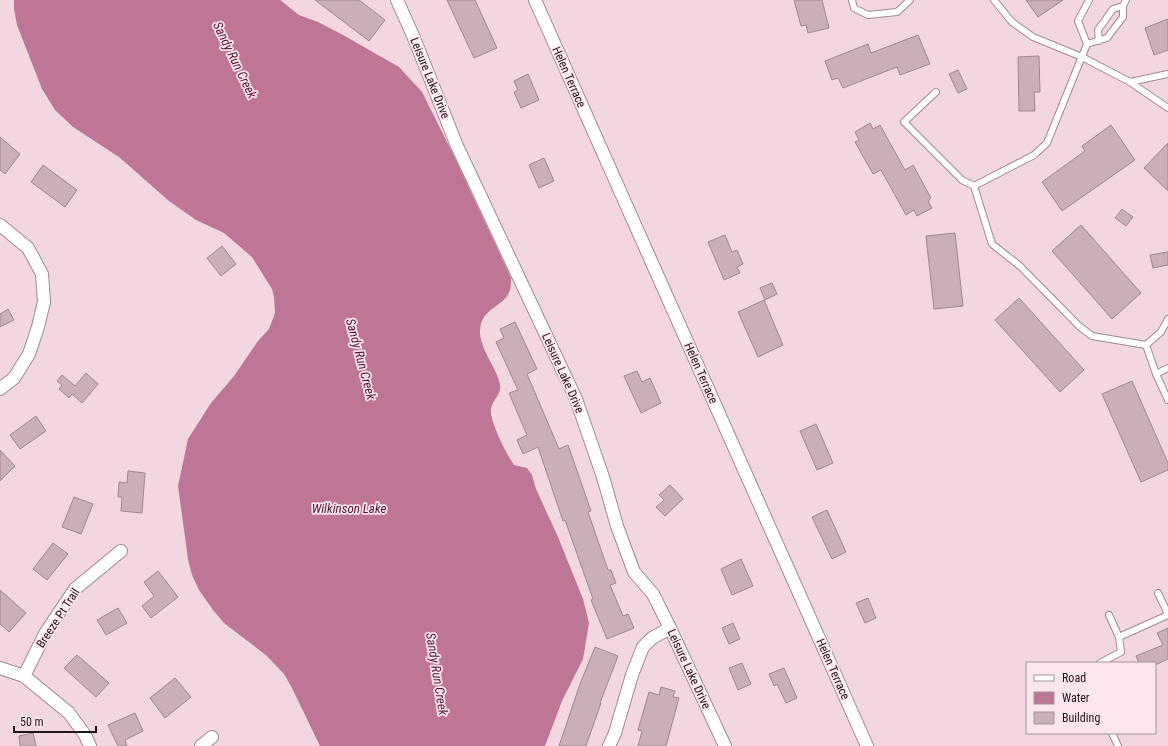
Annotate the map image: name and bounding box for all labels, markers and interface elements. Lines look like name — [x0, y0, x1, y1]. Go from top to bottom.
water label: Sandy Run Creek — [210, 19, 260, 101]
street label: Leisure Lake Drive — [407, 35, 453, 121]
street label: Helen Terrace — [549, 44, 589, 110]
water label: Sandy Run Creek — [343, 317, 379, 402]
street label: Leisure Lake Drive — [539, 331, 587, 416]
street label: Helen Terrace — [681, 340, 721, 406]
water label: Wilkinson Lake — [312, 501, 386, 516]
street label: Breeze Pt Trail — [34, 586, 82, 650]
street label: Leisure Lake Drive — [664, 627, 714, 711]
water label: Sandy Run Creek — [423, 632, 451, 717]
street label: Helen Terrace — [813, 636, 853, 702]
legend — [1026, 662, 1156, 734]
text: Road — [1062, 671, 1086, 685]
text: Water — [1062, 691, 1090, 705]
scale bar — [14, 708, 96, 734]
text: Building — [1062, 711, 1100, 725]
text: 50 m — [20, 715, 44, 729]

